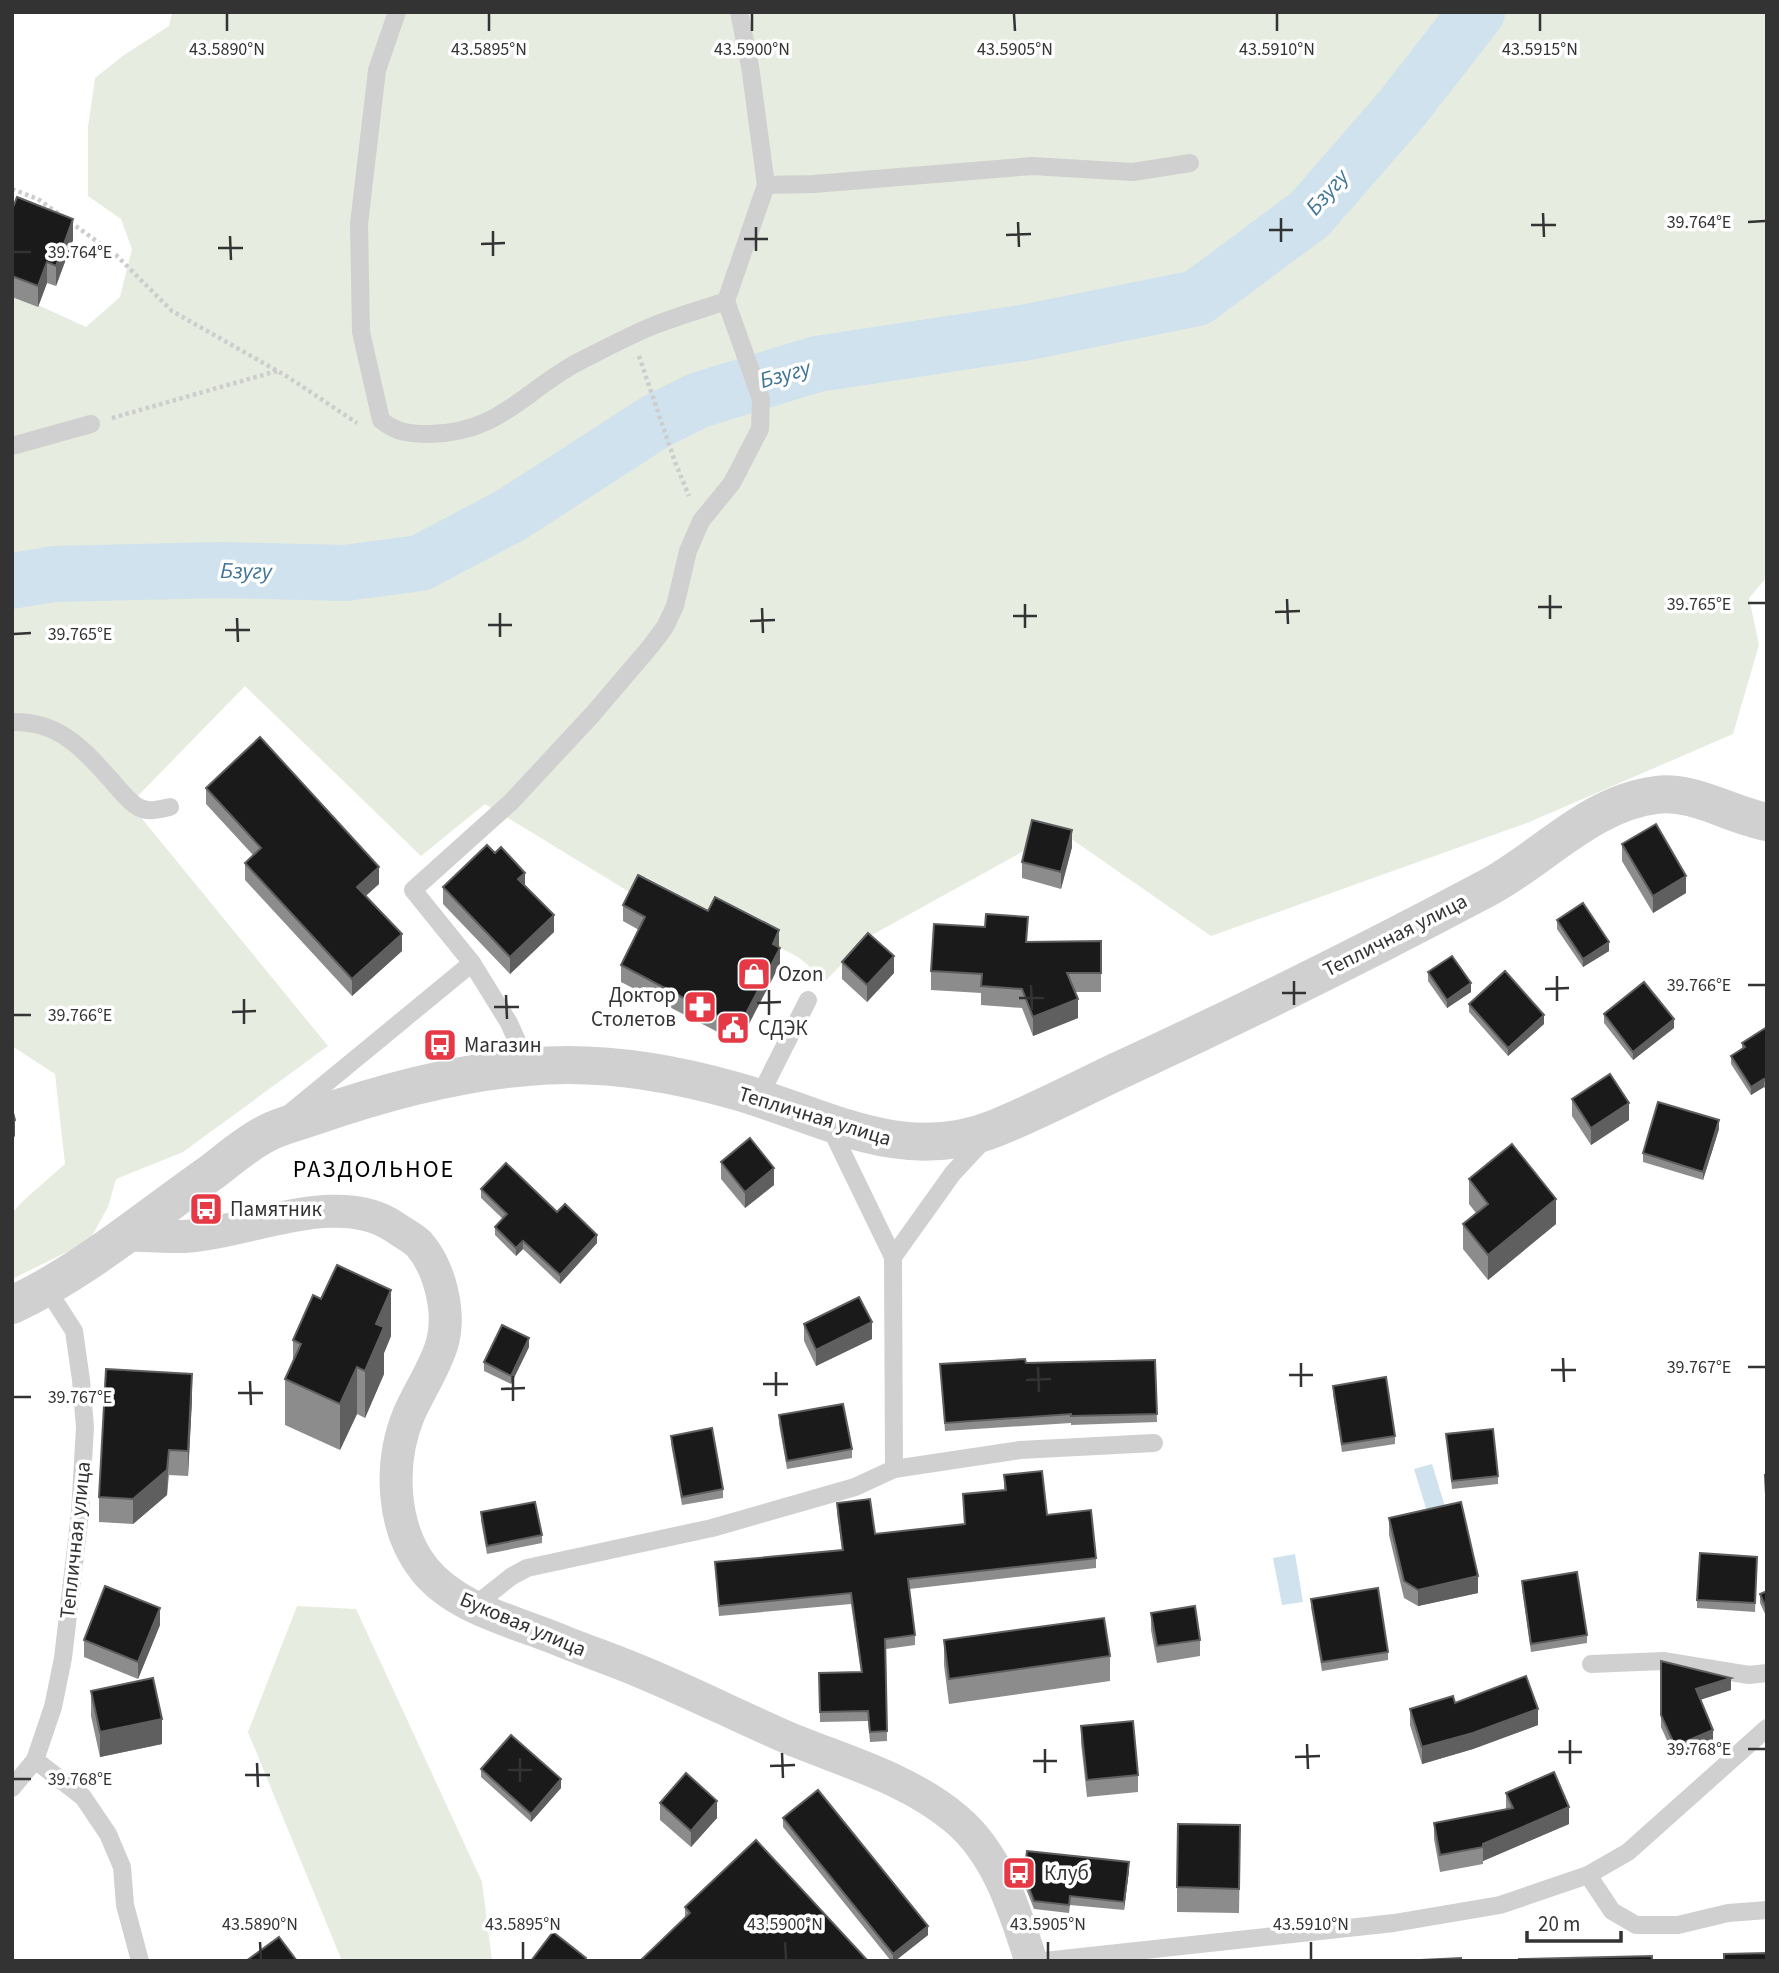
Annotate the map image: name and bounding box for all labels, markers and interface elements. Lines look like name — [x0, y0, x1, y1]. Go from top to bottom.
text: 43.5890°N — [189, 37, 265, 62]
text: 43.5895°N — [451, 37, 527, 62]
text: 43.5900°N — [714, 37, 790, 62]
text: 43.5905°N — [977, 37, 1053, 62]
text: 43.5910°N — [1239, 37, 1315, 62]
text: 43.5915°N — [1502, 37, 1578, 62]
water label: Бзугу — [1298, 160, 1358, 222]
text: 39.764°E — [1667, 210, 1731, 235]
text: 39.764°E — [48, 240, 112, 265]
water label: Бзугу — [756, 351, 816, 397]
water label: Бзугу — [220, 554, 274, 588]
text: 39.765°E — [1667, 592, 1731, 617]
text: 39.765°E — [48, 622, 112, 647]
street label: Тепличная улица — [1318, 886, 1472, 984]
shop icon: Ozon — [735, 955, 773, 993]
place label: Ozon — [778, 959, 823, 989]
text: 39.766°E — [1667, 973, 1731, 998]
place label: Доктор Столетов — [591, 980, 676, 1034]
pharmacy icon: Доктор Столетов — [681, 988, 719, 1026]
text: 39.766°E — [48, 1003, 112, 1028]
public building icon: СДЭК — [714, 1009, 752, 1047]
place label: СДЭК — [758, 1013, 808, 1043]
bus stop icon: Магазин — [421, 1026, 459, 1064]
place label: Магазин — [464, 1030, 542, 1060]
street label: Тепличная улица — [735, 1079, 895, 1153]
district label: РАЗДОЛЬНОЕ — [293, 1152, 455, 1187]
bus stop icon: Памятник — [187, 1190, 225, 1228]
place label: Памятник — [230, 1194, 323, 1224]
text: 39.767°E — [1667, 1355, 1731, 1380]
text: 39.767°E — [48, 1385, 112, 1410]
street label: Тепличная улица — [52, 1460, 98, 1620]
street label: Буковая улица — [455, 1584, 591, 1664]
text: 39.768°E — [1667, 1737, 1731, 1762]
text: 39.768°E — [48, 1767, 112, 1792]
bus stop icon: Клуб — [1000, 1854, 1038, 1892]
place label: Клуб — [1044, 1858, 1089, 1888]
scale bar — [1527, 1899, 1622, 1943]
text: 20 m — [1538, 1909, 1580, 1939]
text: 43.5890°N — [222, 1912, 298, 1937]
text: 43.5895°N — [485, 1912, 561, 1937]
text: 43.5900°N — [747, 1912, 823, 1937]
text: 43.5905°N — [1010, 1912, 1086, 1937]
text: 43.5910°N — [1273, 1912, 1349, 1937]

